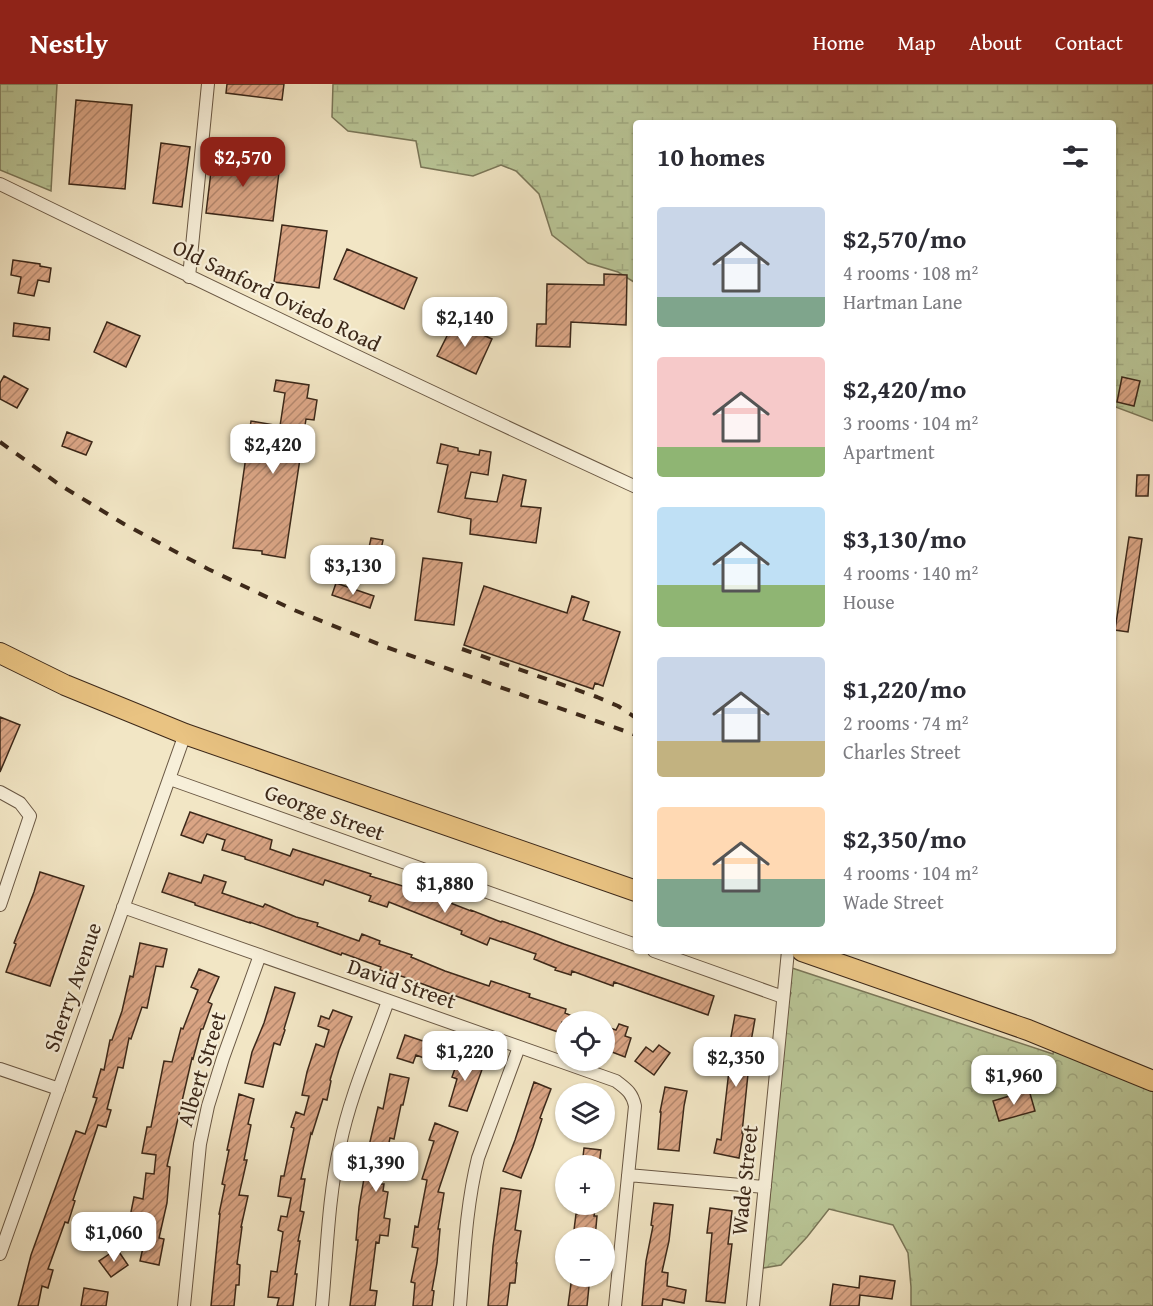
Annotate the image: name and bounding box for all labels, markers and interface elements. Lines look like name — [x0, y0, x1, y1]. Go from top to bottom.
text: Nestly — [30, 22, 108, 63]
text: Home — [813, 27, 864, 58]
text: Map — [897, 27, 936, 58]
text: About — [969, 27, 1022, 58]
text: Contact — [1055, 27, 1123, 58]
pin: $2,570 — [194, 137, 292, 188]
text: 10 homes — [657, 137, 765, 176]
icon: filters — [1059, 140, 1092, 173]
text: $2,570 — [214, 142, 272, 171]
text: $2,570/mo — [843, 219, 966, 258]
street label: Old Sanford Oviedo Road — [168, 231, 387, 359]
icon: home — [705, 231, 777, 303]
text: 4 rooms · 108 m² — [843, 258, 978, 287]
text: Hartman Lane — [843, 287, 962, 316]
pin: $2,140 — [416, 297, 514, 348]
text: $2,140 — [436, 302, 494, 331]
text: $2,420/mo — [843, 369, 966, 408]
icon: home — [705, 381, 777, 453]
text: 3 rooms · 104 m² — [843, 408, 978, 437]
pin: $2,420 — [224, 424, 322, 475]
text: $2,420 — [244, 429, 302, 458]
text: Apartment — [843, 437, 935, 466]
text: $3,130/mo — [843, 519, 966, 558]
icon: home — [705, 531, 777, 603]
pin: $3,130 — [304, 545, 402, 596]
text: $3,130 — [324, 550, 382, 579]
text: 4 rooms · 140 m² — [843, 558, 978, 587]
text: House — [843, 587, 895, 616]
text: $1,220/mo — [843, 669, 966, 708]
icon: home — [705, 681, 777, 753]
text: 2 rooms · 74 m² — [843, 708, 969, 737]
text: Charles Street — [843, 737, 961, 766]
street label: George Street — [261, 776, 390, 849]
text: $2,350/mo — [843, 819, 966, 858]
icon: home — [705, 831, 777, 903]
text: 4 rooms · 104 m² — [843, 858, 978, 887]
pin: $1,880 — [396, 863, 494, 914]
text: $1,880 — [416, 868, 474, 897]
text: Wade Street — [843, 887, 944, 916]
street label: Sherry Avenue — [35, 918, 109, 1056]
street label: David Street — [343, 950, 461, 1017]
street label: Albert Street — [168, 1007, 234, 1130]
map controls — [555, 1011, 615, 1287]
button: locate — [555, 1011, 615, 1071]
pin: $1,220 — [416, 1031, 514, 1082]
text: $1,220 — [436, 1036, 494, 1065]
pin: $2,350 — [687, 1037, 785, 1088]
text: $2,350 — [707, 1042, 765, 1071]
pin: $1,960 — [965, 1055, 1063, 1106]
text: $1,960 — [985, 1060, 1043, 1089]
button: layers — [555, 1083, 615, 1143]
street label: Wade Street — [722, 1123, 766, 1237]
pin: $1,390 — [327, 1142, 425, 1193]
text: $1,390 — [347, 1147, 405, 1176]
button: + — [555, 1155, 615, 1215]
pin: $1,060 — [65, 1212, 163, 1263]
text: $1,060 — [85, 1217, 143, 1246]
button: − — [555, 1227, 615, 1287]

